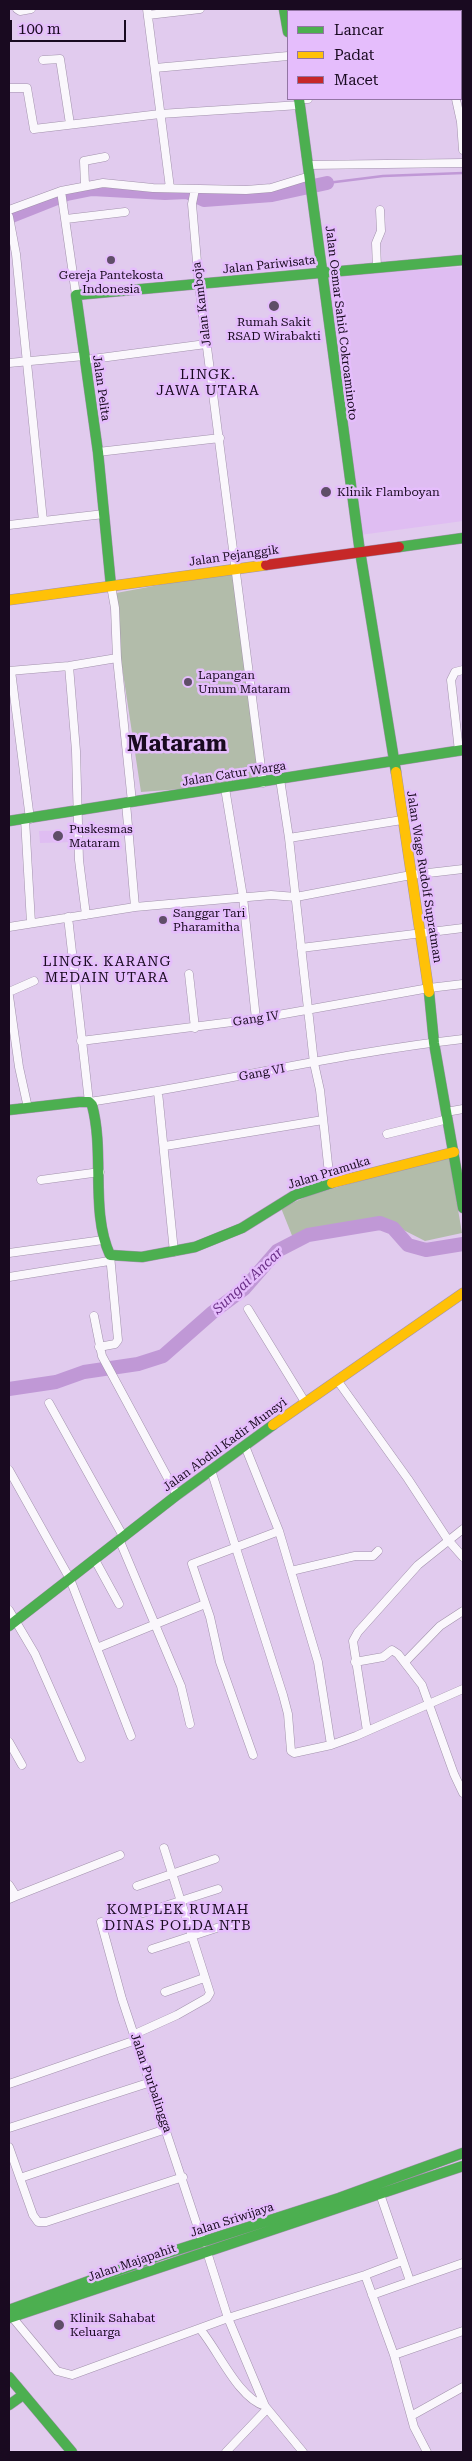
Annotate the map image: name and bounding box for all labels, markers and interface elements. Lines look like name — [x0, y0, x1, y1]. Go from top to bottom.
scale bar — [12, 10, 129, 42]
legend — [287, 10, 462, 100]
text: 100 m — [18, 20, 61, 38]
text: Lancar — [334, 21, 384, 39]
text: Padat — [334, 46, 374, 64]
text: Macet — [334, 71, 378, 89]
street label: Jalan Oemar Sahid Cokroaminoto — [322, 225, 360, 421]
street label: Jalan Pariwisata — [222, 253, 316, 277]
marker: Gereja Pantekosta Indonesia — [105, 254, 117, 266]
street label: Jalan Kamboja — [190, 261, 214, 347]
place label: Gereja Pantekosta Indonesia — [59, 268, 163, 296]
marker: Rumah Sakit RSAD Wirabakti — [267, 299, 281, 313]
place label: Rumah Sakit RSAD Wirabakti — [227, 315, 321, 343]
street label: Jalan Pelita — [89, 354, 113, 422]
district label: LINGK. JAWA UTARA — [155, 367, 261, 400]
marker: Klinik Flamboyan — [319, 485, 333, 499]
place label: Klinik Flamboyan — [337, 485, 440, 499]
street label: Jalan Pejanggik — [188, 543, 280, 569]
place label: Lapangan Umum Mataram — [198, 668, 291, 696]
marker: Lapangan Umum Mataram — [182, 676, 194, 688]
district label: Mataram — [127, 732, 227, 758]
street label: Jalan Catur Warga — [181, 759, 287, 789]
street label: Jalan Wage Rudolf Supratman — [403, 790, 445, 964]
place label: Puskesmas Mataram — [69, 822, 133, 850]
marker: Puskesmas Mataram — [51, 829, 65, 843]
place label: Sanggar Tari Pharamitha — [173, 906, 245, 934]
marker: Sanggar Tari Pharamitha — [157, 914, 169, 926]
district label: LINGK. KARANG MEDAIN UTARA — [41, 954, 173, 986]
street label: Gang IV — [232, 1008, 280, 1030]
street label: Gang VI — [238, 1061, 286, 1085]
street label: Jalan Pramuka — [286, 1154, 372, 1192]
water label: Sungai Ancar — [209, 1244, 287, 1318]
street label: Jalan Abdul Kadir Munsyi — [160, 1395, 290, 1495]
district label: KOMPLEK RUMAH DINAS POLDA NTB — [102, 1902, 254, 1934]
street label: Jalan Purbalingga — [127, 2032, 175, 2134]
street label: Jalan Sriwijaya — [188, 2200, 276, 2240]
street label: Jalan Majapahit — [86, 2241, 178, 2285]
place label: Klinik Sahabat Keluarga — [70, 2311, 155, 2339]
marker: Klinik Sahabat Keluarga — [52, 2318, 66, 2332]

